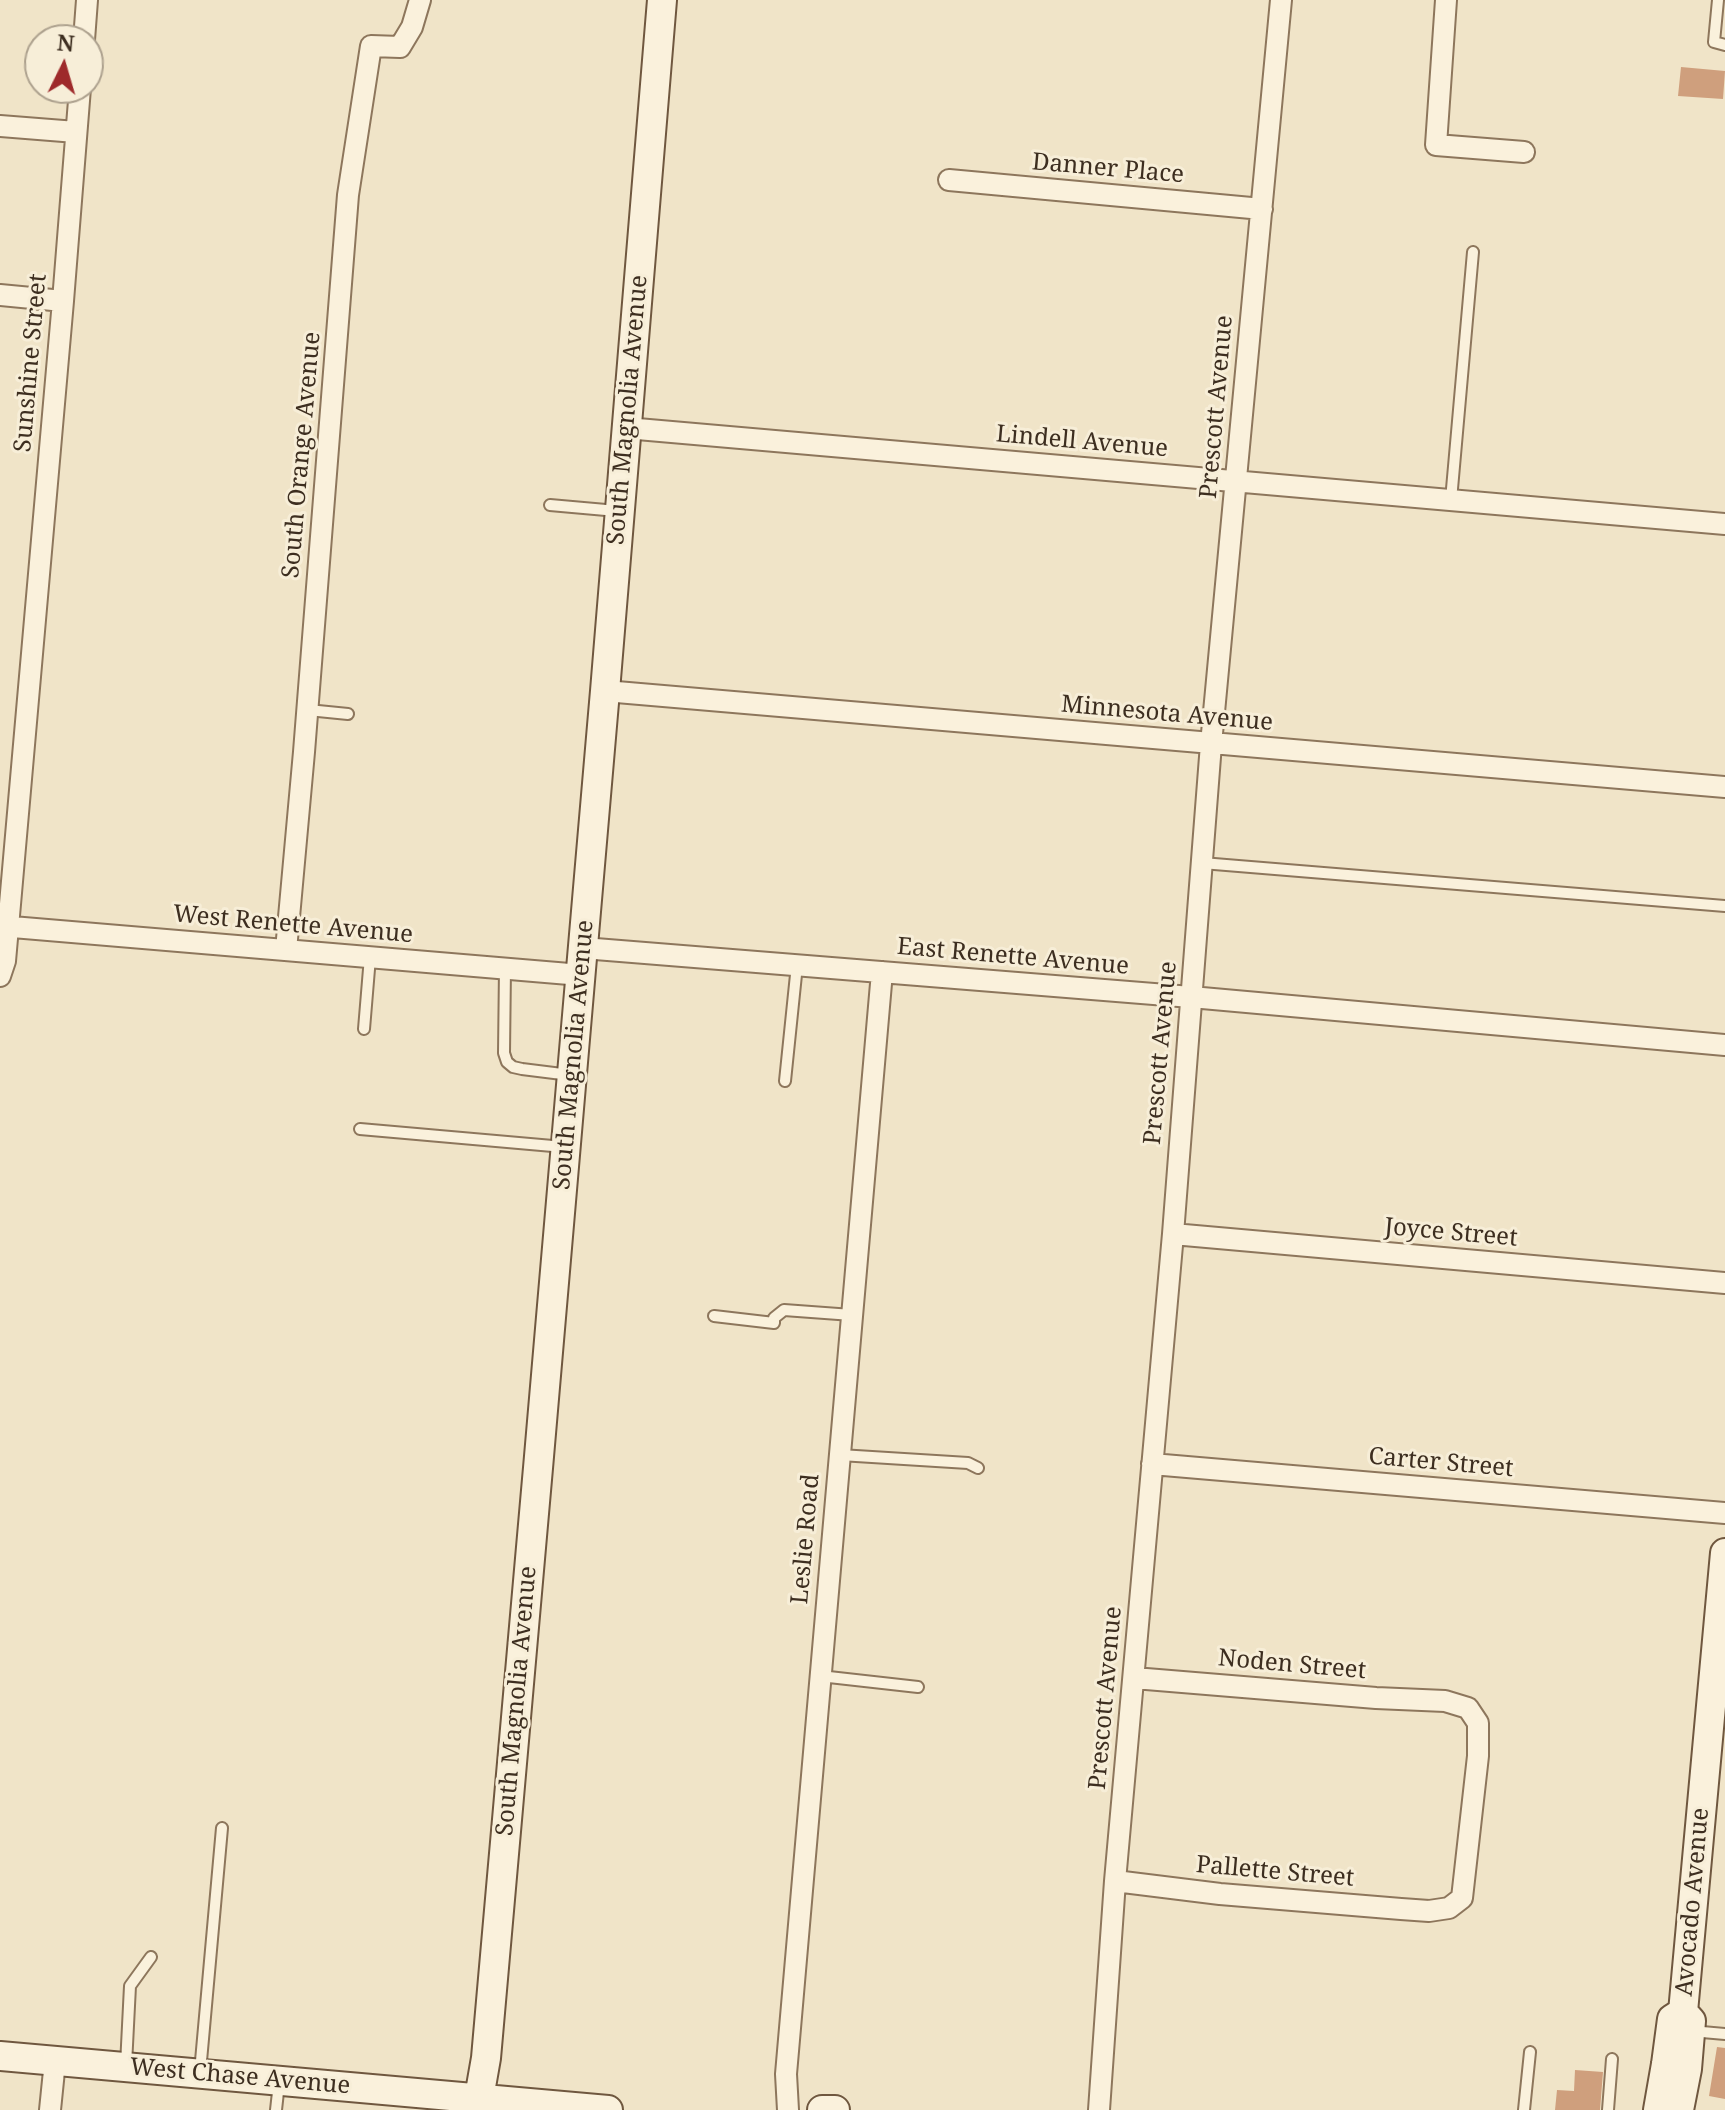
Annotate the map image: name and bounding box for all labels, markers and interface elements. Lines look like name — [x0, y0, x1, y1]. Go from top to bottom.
north arrow — [24, 24, 104, 104]
text: N — [56, 26, 76, 58]
street label: Danner Place — [1031, 148, 1185, 190]
street label: Sunshine Street — [9, 273, 53, 453]
street label: South Magnolia Avenue — [602, 274, 654, 546]
street label: Prescott Avenue — [1195, 314, 1239, 500]
street label: South Orange Avenue — [277, 330, 327, 580]
street label: Lindell Avenue — [995, 420, 1169, 464]
street label: Minnesota Avenue — [1060, 690, 1274, 738]
street label: West Renette Avenue — [172, 900, 414, 950]
street label: South Magnolia Avenue — [548, 919, 600, 1191]
street label: East Renette Avenue — [896, 933, 1130, 981]
street label: Prescott Avenue — [1139, 960, 1183, 1146]
street label: Joyce Street — [1383, 1213, 1519, 1253]
street label: Carter Street — [1367, 1442, 1515, 1484]
street label: Leslie Road — [786, 1473, 826, 1605]
street label: South Magnolia Avenue — [491, 1565, 543, 1837]
street label: Prescott Avenue — [1084, 1605, 1128, 1791]
street label: Noden Street — [1217, 1644, 1367, 1686]
street label: Avocado Avenue — [1670, 1807, 1716, 1997]
street label: Pallette Street — [1195, 1851, 1355, 1893]
street label: West Chase Avenue — [129, 2053, 351, 2101]

